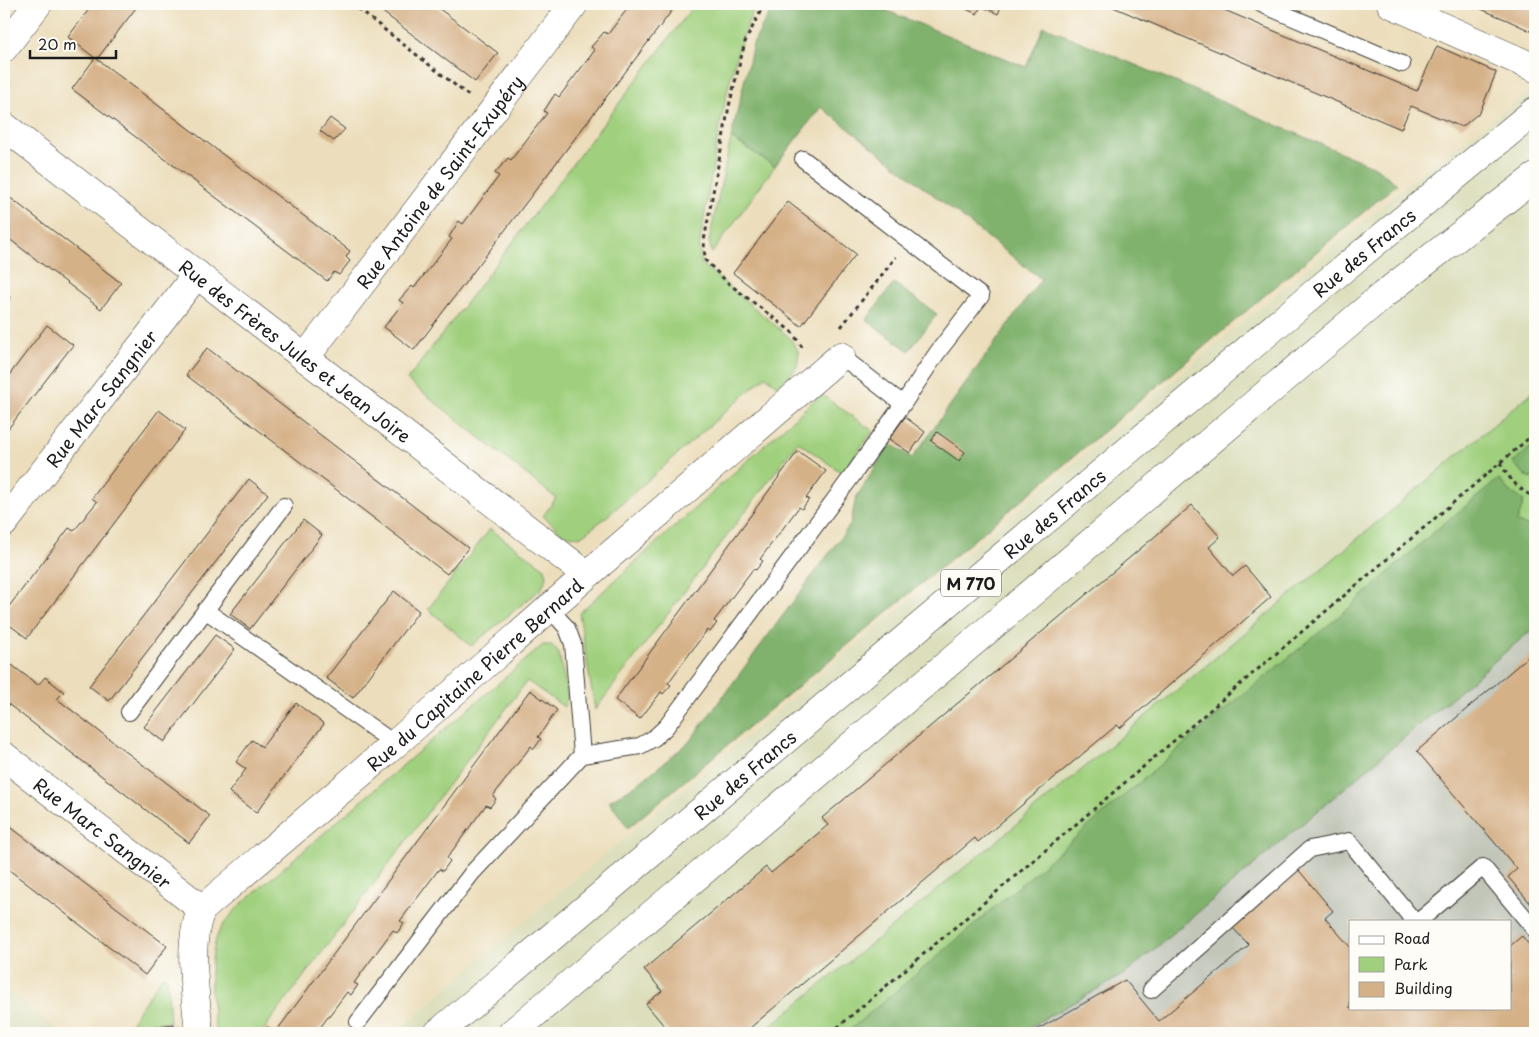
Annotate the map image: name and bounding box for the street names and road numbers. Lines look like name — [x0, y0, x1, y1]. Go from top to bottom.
street label: Rue Antoine de Saint-Exupéry — [349, 69, 529, 294]
street label: Rue des Francs — [1306, 201, 1421, 303]
street label: Rue des Frères Jules et Jean Joire — [174, 253, 417, 449]
street label: Rue Marc Sangnier — [39, 323, 163, 473]
street label: Rue des Francs — [997, 462, 1111, 564]
road number: M 770 — [941, 570, 1001, 596]
street label: Rue du Capitaine Pierre Bernard — [360, 571, 588, 777]
street label: Rue des Francs — [687, 723, 802, 826]
street label: Rue Marc Sangnier — [28, 771, 178, 895]

